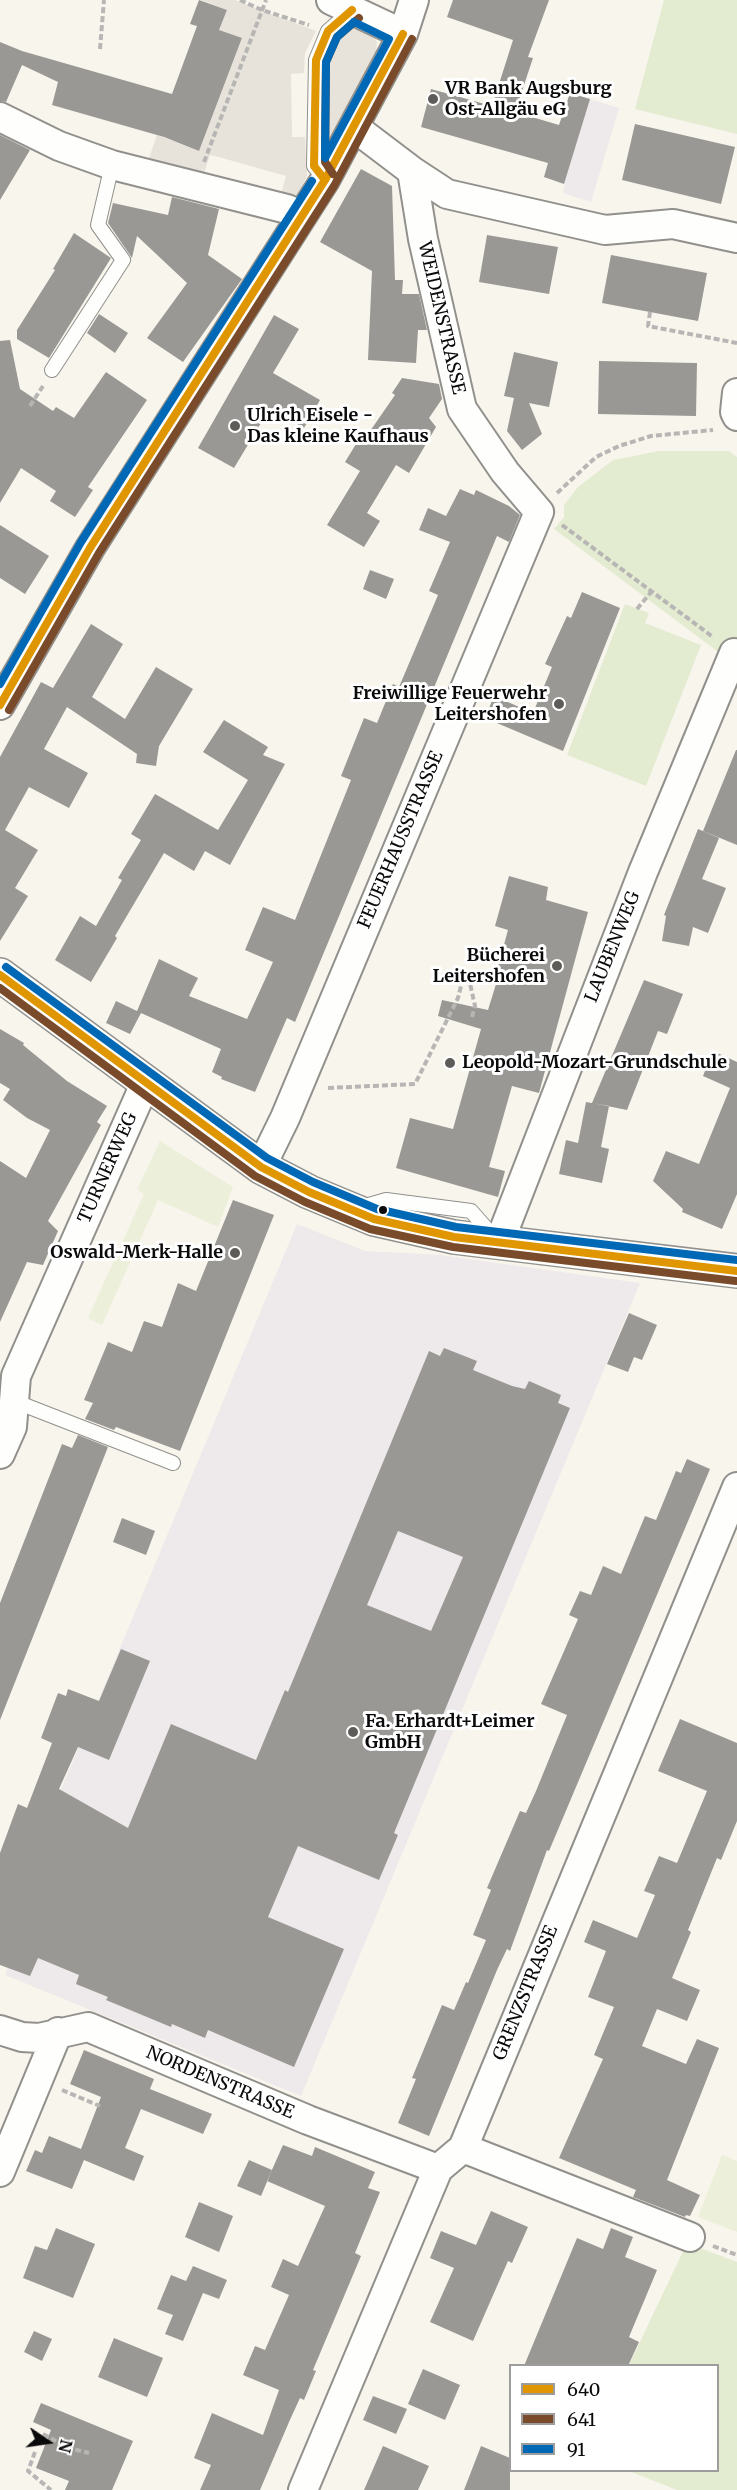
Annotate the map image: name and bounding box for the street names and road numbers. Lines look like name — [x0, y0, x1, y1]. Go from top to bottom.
street label: WEIDENSTRASSE — [413, 240, 469, 396]
street label: FEUERHAUSSTRASSE — [354, 748, 448, 932]
street label: LAUBENWEG — [581, 888, 645, 1006]
street label: TURNERWEG — [74, 1109, 142, 1227]
street label: GRENZSTRASSE — [489, 1922, 563, 2064]
street label: NORDENSTRASSE — [143, 2042, 297, 2124]

